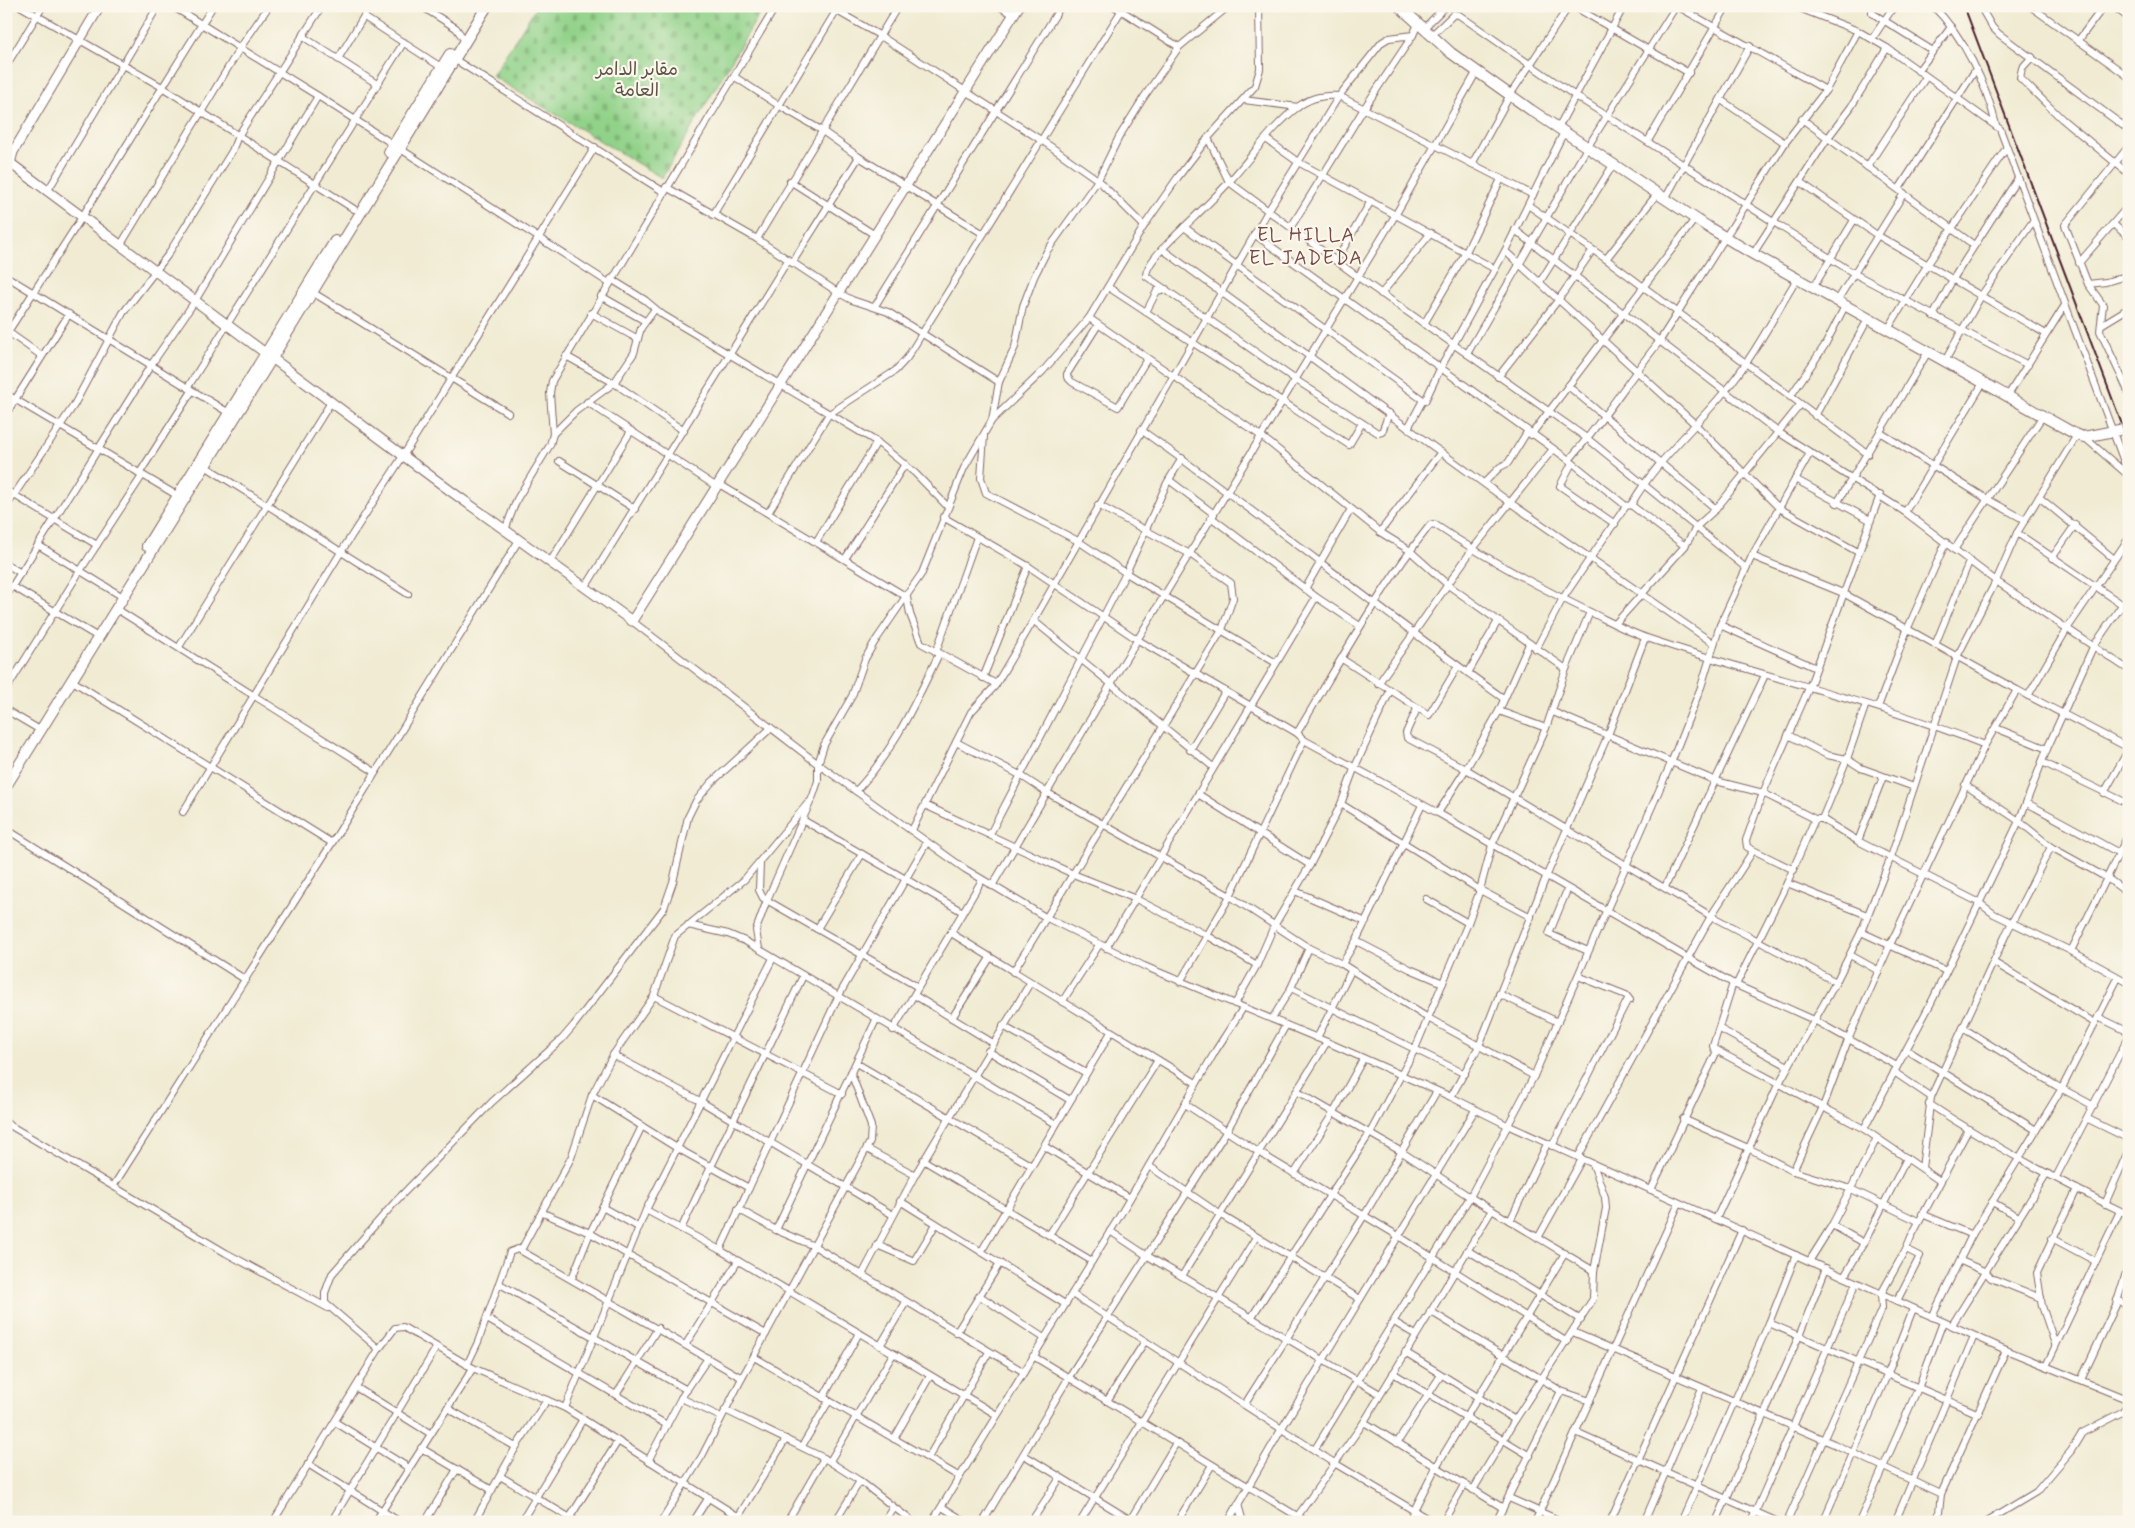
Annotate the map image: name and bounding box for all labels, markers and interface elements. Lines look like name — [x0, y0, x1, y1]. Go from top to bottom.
park label: مقابر الدامر العامة — [594, 58, 678, 103]
district label: EL HILLA EL JADEDA — [1249, 222, 1363, 272]

